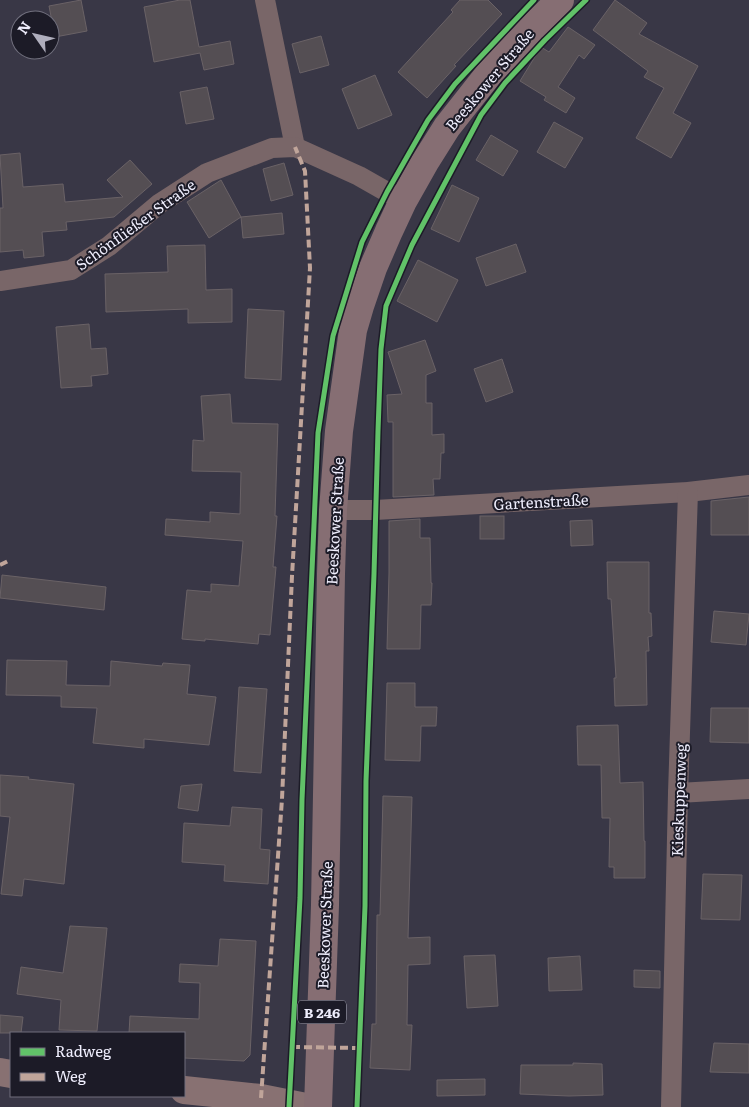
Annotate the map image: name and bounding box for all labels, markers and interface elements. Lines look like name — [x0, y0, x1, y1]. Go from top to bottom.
north arrow — [10, 10, 60, 60]
text: N — [12, 17, 35, 38]
street label: Beeskower Straße — [439, 23, 539, 135]
street label: Schönfließer Straße — [70, 173, 200, 275]
street label: Beeskower Straße — [319, 456, 349, 585]
street label: Gartenstraße — [493, 487, 589, 515]
street label: Kieskuppenweg — [665, 742, 691, 857]
street label: Beeskower Straße — [310, 861, 338, 989]
road number: B 246 — [298, 1000, 346, 1024]
legend — [10, 1032, 185, 1097]
text: Radweg — [55, 1039, 112, 1062]
text: Weg — [55, 1064, 87, 1087]

